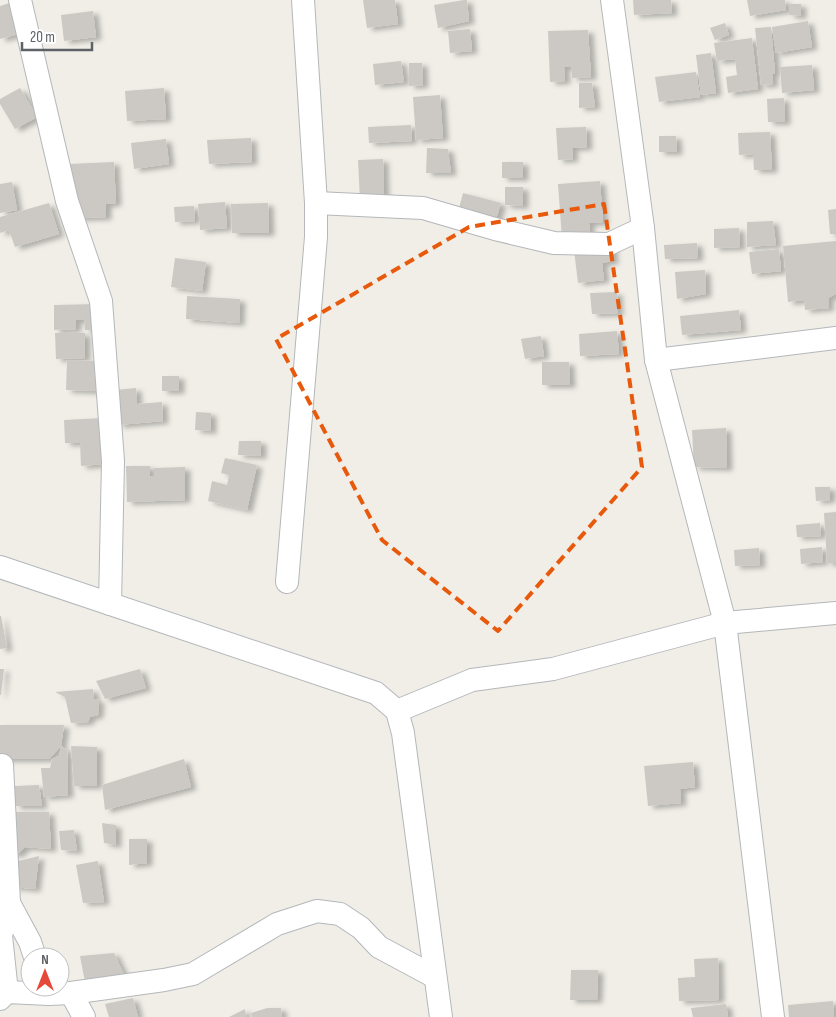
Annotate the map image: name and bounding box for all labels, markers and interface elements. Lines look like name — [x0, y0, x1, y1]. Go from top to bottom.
scale bar — [22, 20, 92, 52]
text: 20 m — [30, 28, 55, 47]
north arrow — [20, 947, 70, 997]
text: N — [41, 951, 49, 968]

